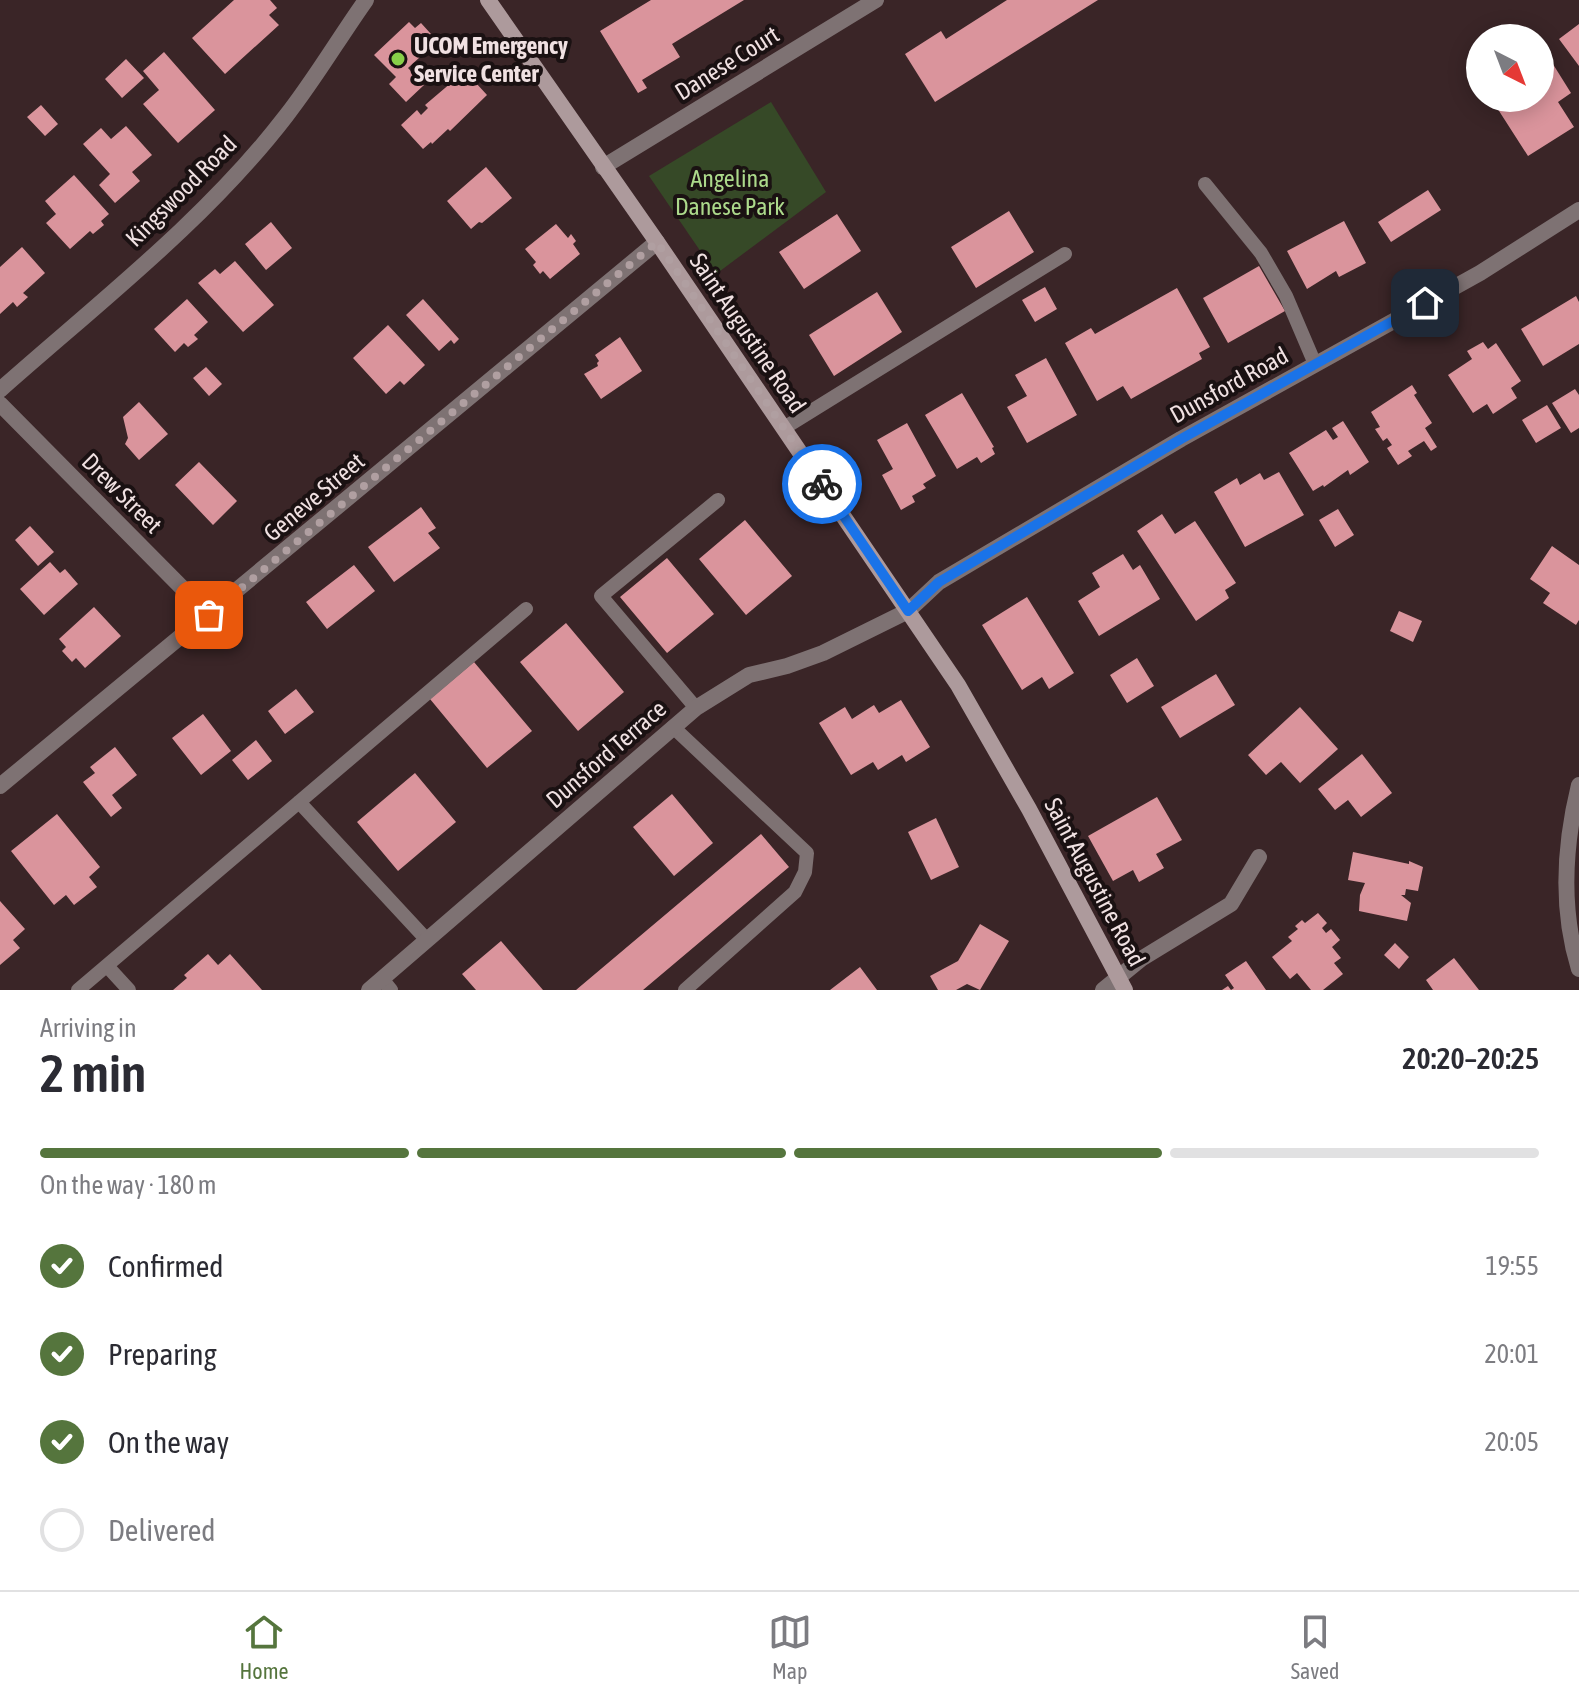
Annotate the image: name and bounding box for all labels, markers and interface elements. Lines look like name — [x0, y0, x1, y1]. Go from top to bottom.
street label: Danese Court — [670, 20, 784, 106]
north arrow — [1466, 24, 1554, 112]
map controls — [1466, 24, 1554, 112]
place label: UCOM Emergency Service Center — [414, 32, 568, 87]
marker: UCOM Emergency Service Center — [389, 50, 407, 68]
street label: Kingswood Road — [120, 130, 242, 252]
park label: Angelina Danese Park — [675, 165, 785, 220]
street label: Saint Augustine Road — [685, 248, 811, 418]
pin — [1391, 269, 1459, 337]
icon: home — [1403, 281, 1447, 325]
street label: Dunsford Road — [1165, 342, 1293, 428]
courier — [782, 444, 862, 524]
street label: Geneve Street — [258, 447, 370, 547]
street label: Drew Street — [77, 448, 167, 538]
icon: bike — [800, 462, 844, 506]
pin — [175, 581, 243, 649]
icon: bag — [187, 593, 231, 637]
street label: Dunsford Terrace — [541, 695, 671, 813]
street label: Saint Augustine Road — [1039, 793, 1151, 971]
text: Arriving in — [40, 1013, 137, 1043]
text: 20:20–20:25 — [1402, 1041, 1539, 1075]
text: 2 min — [40, 1043, 146, 1103]
text: On the way · 180 m — [40, 1170, 217, 1200]
icon: check — [40, 1244, 84, 1288]
text: Confirmed — [108, 1249, 223, 1283]
text: 19:55 — [1485, 1251, 1539, 1281]
icon: check — [40, 1332, 84, 1376]
text: Preparing — [108, 1337, 217, 1371]
text: 20:01 — [1484, 1339, 1539, 1369]
icon: check — [40, 1420, 84, 1464]
text: On the way — [108, 1425, 229, 1459]
text: 20:05 — [1484, 1427, 1539, 1457]
text: Delivered — [108, 1513, 216, 1547]
tab: Home — [240, 1610, 289, 1684]
tab: Map — [768, 1610, 812, 1684]
tab: Saved — [1291, 1610, 1339, 1684]

